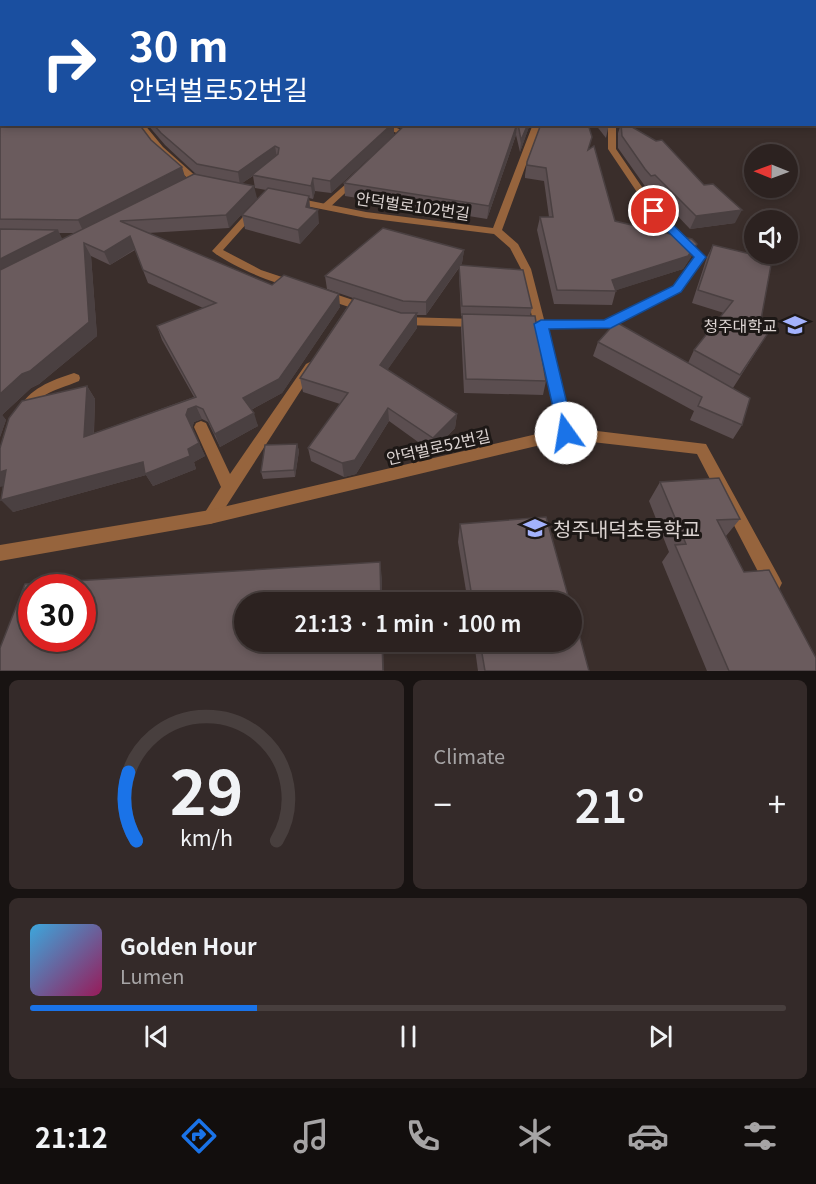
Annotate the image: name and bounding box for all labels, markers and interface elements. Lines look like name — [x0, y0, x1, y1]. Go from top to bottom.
text: 30 m — [129, 13, 229, 74]
icon: right — [30, 24, 108, 102]
text: 안덕벌로52번길 — [129, 69, 308, 108]
north arrow — [744, 144, 798, 198]
map controls — [744, 144, 798, 264]
street label: 안덕벌로102번길 — [354, 185, 472, 225]
pin — [628, 185, 679, 236]
icon: arrive — [637, 194, 670, 227]
button: sound — [744, 210, 798, 264]
school or university icon: 청주대학교 — [782, 312, 808, 338]
place label: 청주대학교 — [703, 313, 777, 337]
position arrow — [534, 401, 598, 465]
street label: 안덕벌로52번길 — [384, 422, 492, 470]
place label: 청주내덕초등학교 — [553, 514, 700, 543]
school or university icon: 청주내덕초등학교 — [522, 515, 548, 541]
speed limit sign: 30 — [18, 574, 96, 652]
text: 21:13 · 1 min · 100 m — [295, 606, 521, 638]
text: Climate — [434, 741, 505, 770]
text: 29 — [169, 743, 243, 833]
text: 21° — [575, 771, 645, 836]
text: − — [434, 779, 452, 827]
text: + — [768, 779, 786, 827]
text: km/h — [180, 822, 233, 853]
text: Golden Hour — [120, 929, 257, 961]
text: Lumen — [120, 961, 185, 990]
icon: previous — [140, 1020, 173, 1053]
icon: pause — [392, 1020, 425, 1053]
icon: next — [644, 1020, 677, 1053]
icon: directions — [178, 1115, 220, 1157]
icon: music — [290, 1115, 332, 1157]
icon: phone — [402, 1115, 444, 1157]
icon: climate — [514, 1115, 556, 1157]
icon: car — [627, 1115, 669, 1157]
icon: filters — [739, 1115, 781, 1157]
text: 21:12 — [35, 1117, 108, 1156]

